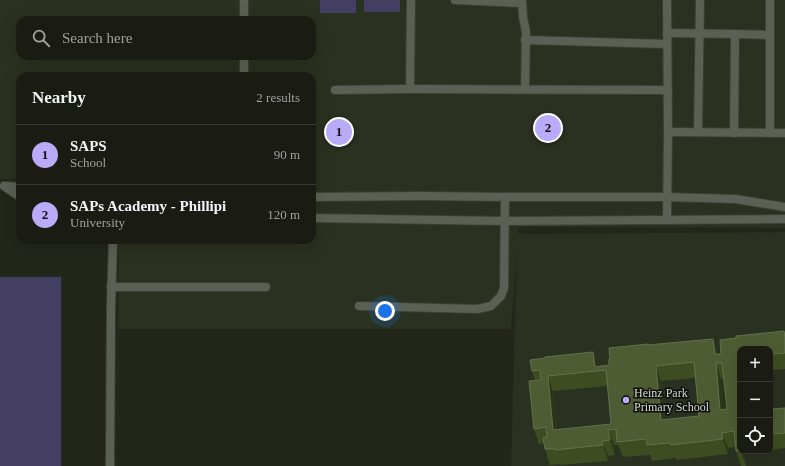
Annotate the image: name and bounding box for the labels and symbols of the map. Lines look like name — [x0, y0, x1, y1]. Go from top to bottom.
pin: 2 — [535, 113, 561, 143]
pin: 1 — [326, 117, 352, 147]
your location — [375, 301, 395, 321]
place label: Heinz Park Primary School — [634, 386, 710, 414]
marker: Heinz Park Primary School — [621, 395, 631, 405]

